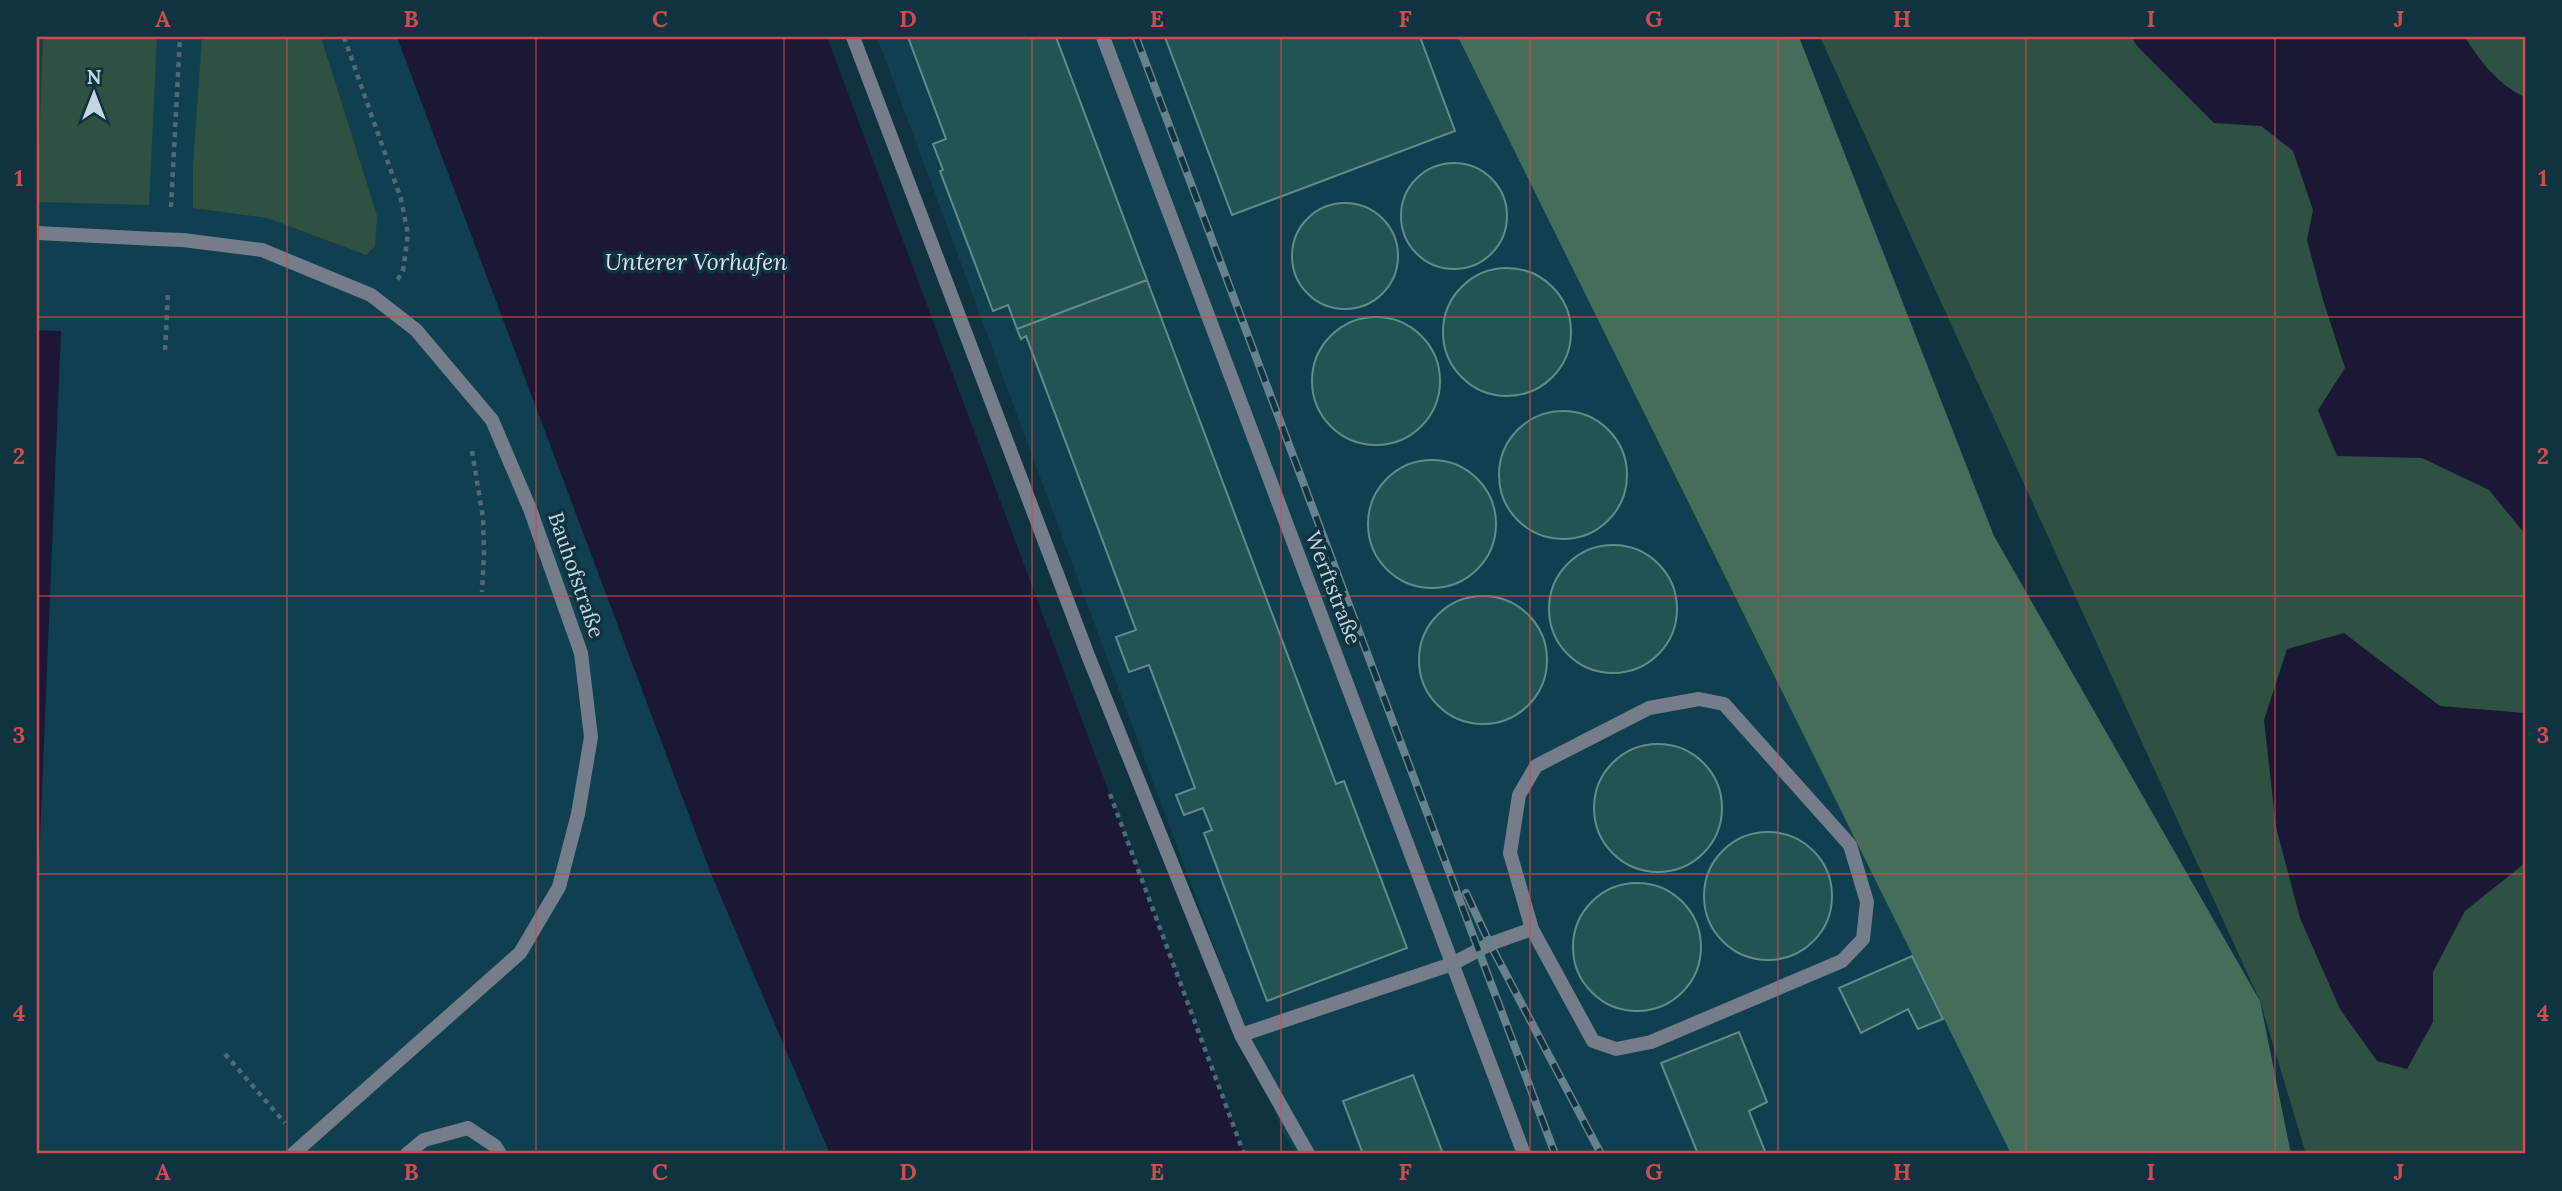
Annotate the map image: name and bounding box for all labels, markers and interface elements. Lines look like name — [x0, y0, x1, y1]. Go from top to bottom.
text: A — [155, 4, 171, 33]
text: B — [403, 4, 419, 33]
text: C — [652, 4, 668, 33]
text: D — [899, 4, 917, 33]
text: E — [1150, 4, 1164, 33]
text: F — [1398, 4, 1412, 33]
text: G — [1645, 4, 1663, 33]
text: H — [1893, 4, 1911, 33]
text: I — [2147, 4, 2155, 33]
text: J — [2394, 4, 2404, 33]
north arrow — [60, 60, 130, 130]
text: N — [87, 65, 102, 89]
text: 1 — [14, 163, 24, 192]
text: 1 — [2538, 163, 2548, 192]
water label: Unterer Vorhafen — [605, 247, 787, 276]
text: 2 — [13, 441, 25, 470]
text: 2 — [2537, 441, 2549, 470]
street label: Bauhofstraße — [542, 508, 611, 641]
street label: Werftstraße — [1299, 527, 1367, 648]
text: 3 — [13, 720, 25, 749]
text: 3 — [2537, 720, 2549, 749]
text: 4 — [13, 998, 25, 1027]
text: 4 — [2537, 998, 2549, 1027]
text: A — [155, 1157, 171, 1186]
text: B — [403, 1157, 419, 1186]
text: C — [652, 1157, 668, 1186]
text: D — [899, 1157, 917, 1186]
text: E — [1150, 1157, 1164, 1186]
text: F — [1398, 1157, 1412, 1186]
text: G — [1645, 1157, 1663, 1186]
text: H — [1893, 1157, 1911, 1186]
text: I — [2147, 1157, 2155, 1186]
text: J — [2394, 1157, 2404, 1186]

